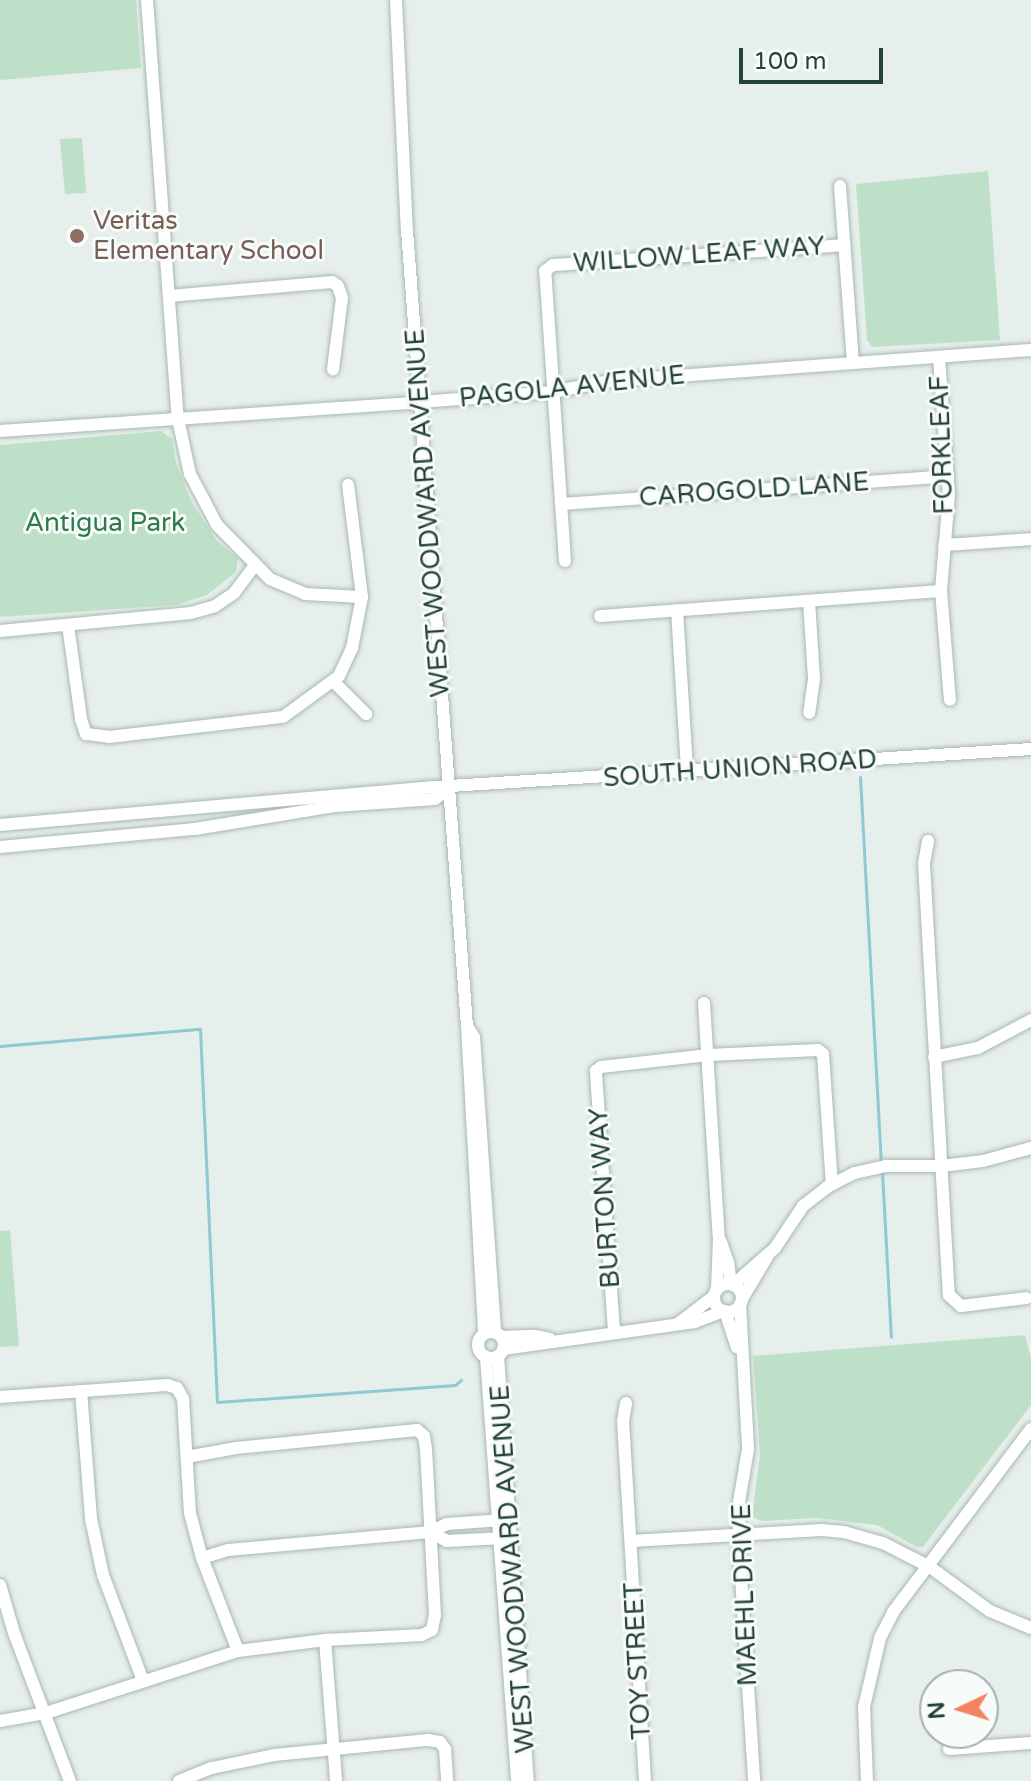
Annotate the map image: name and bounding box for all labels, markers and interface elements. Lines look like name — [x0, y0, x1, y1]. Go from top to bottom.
scale bar — [743, 32, 887, 82]
text: 100 m — [753, 47, 827, 76]
place label: Veritas Elementary School — [93, 205, 324, 266]
marker: Veritas Elementary School — [68, 227, 86, 245]
street label: WILLOW LEAF WAY — [572, 231, 826, 279]
street label: WEST WOODWARD AVENUE — [400, 328, 456, 698]
street label: PAGOLA AVENUE — [458, 360, 686, 414]
street label: FORKLEAF — [924, 375, 960, 515]
street label: CAROGOLD LANE — [638, 466, 870, 514]
park label: Antigua Park — [25, 507, 185, 539]
street label: SOUTH UNION ROAD — [602, 744, 878, 794]
street label: BURTON WAY — [583, 1107, 627, 1289]
street label: WEST WOODWARD AVENUE — [485, 1384, 541, 1754]
street label: MAEHL DRIVE — [726, 1503, 764, 1687]
street label: TOY STREET — [618, 1582, 658, 1740]
north arrow — [919, 1669, 999, 1749]
text: N — [923, 1701, 951, 1720]

